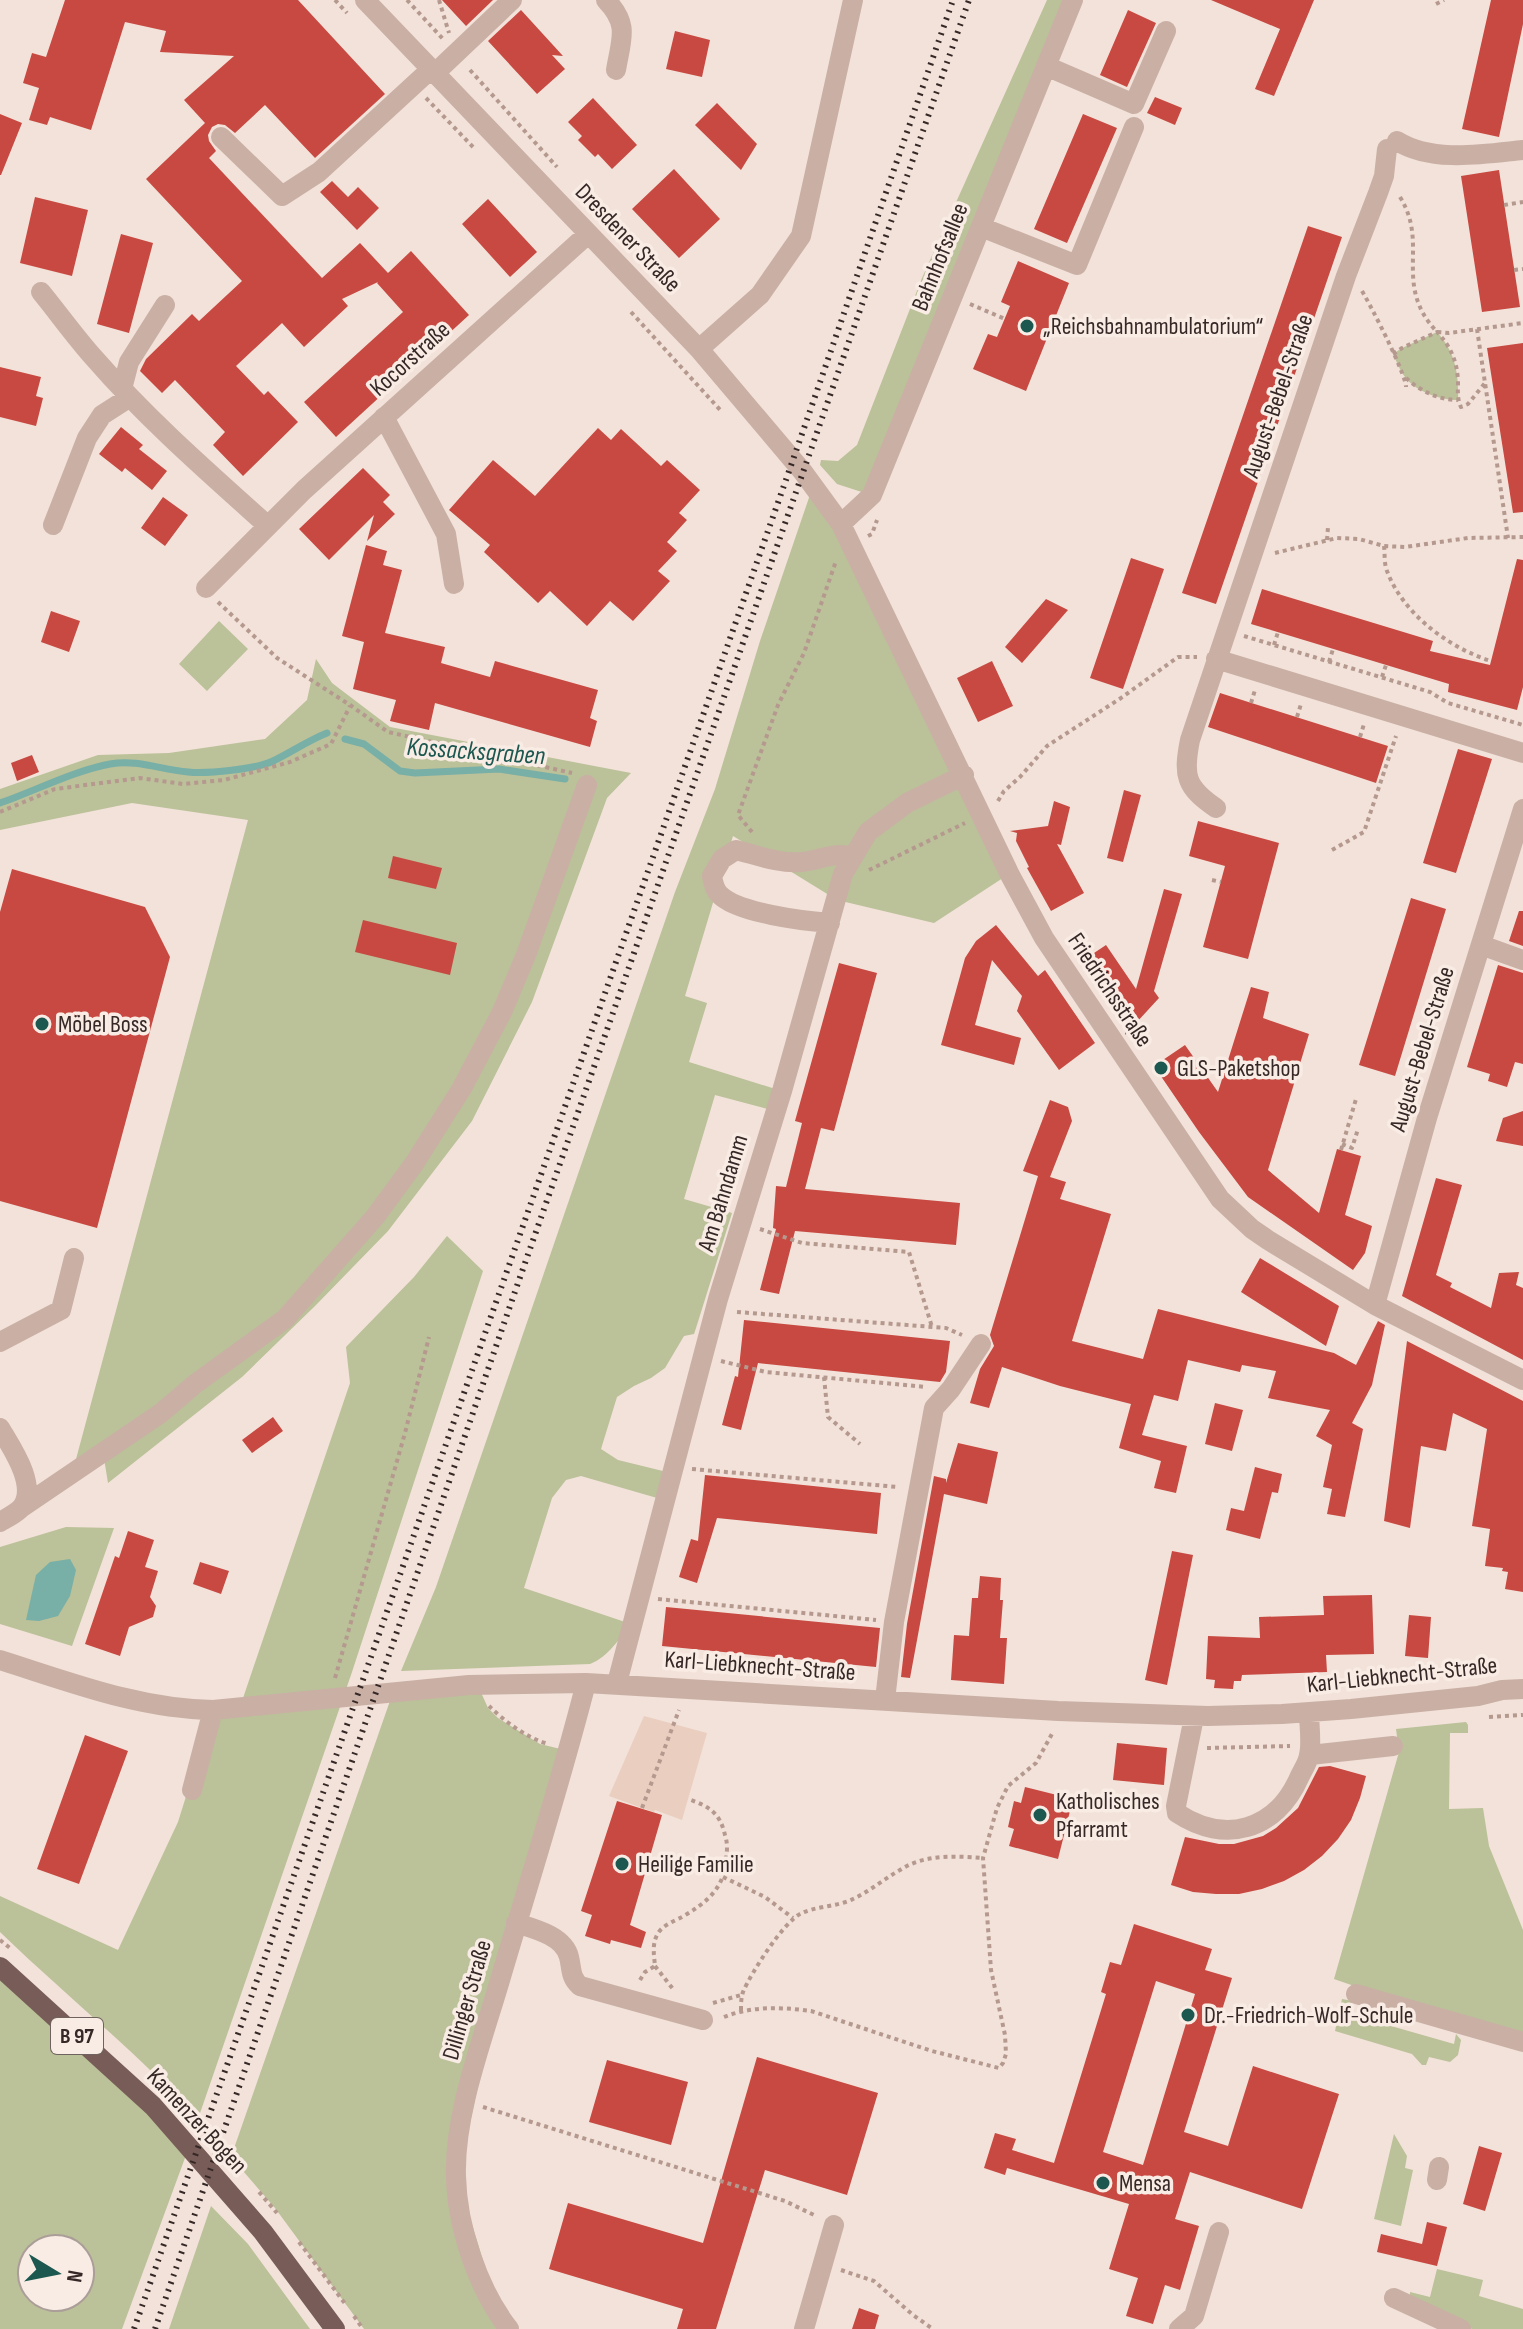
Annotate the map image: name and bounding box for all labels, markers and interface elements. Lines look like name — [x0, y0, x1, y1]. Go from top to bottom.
street label: Dresdener Straße — [569, 178, 687, 298]
street label: Bahnhofsallee — [905, 199, 975, 315]
street label: August-Bebel-Straße — [1236, 311, 1320, 482]
place label: „Reichsbahnambulatorium“ — [1043, 312, 1264, 341]
street label: Kocorstraße — [364, 315, 456, 403]
marker: „Reichsbahnambulatorium“ — [1018, 317, 1036, 335]
water label: Kossacksgraben — [406, 732, 546, 772]
street label: Friedrichsstraße — [1061, 928, 1159, 1052]
street label: August-Bebel-Straße — [1383, 963, 1461, 1136]
place label: Möbel Boss — [58, 1010, 148, 1039]
marker: Möbel Boss — [33, 1015, 51, 1033]
place label: GLS-Paketshop — [1177, 1054, 1300, 1083]
marker: GLS-Paketshop — [1152, 1059, 1170, 1077]
street label: Am Bahndamm — [691, 1131, 754, 1256]
street label: Karl-Liebknecht-Straße — [664, 1645, 856, 1687]
street label: Karl-Liebknecht-Straße — [1305, 1651, 1499, 1699]
place label: Katholisches Pfarramt — [1056, 1787, 1160, 1844]
marker: Katholisches Pfarramt — [1031, 1806, 1049, 1824]
place label: Heilige Familie — [638, 1850, 754, 1879]
marker: Heilige Familie — [613, 1855, 631, 1873]
street label: Dillinger Straße — [436, 1937, 498, 2063]
place label: Dr.-Friedrich-Wolf-Schule — [1204, 2001, 1413, 2030]
marker: Dr.-Friedrich-Wolf-Schule — [1179, 2006, 1197, 2024]
road number: B 97 — [51, 2018, 103, 2054]
street label: Kamenzer Bogen — [141, 2062, 253, 2180]
place label: Mensa — [1119, 2169, 1171, 2198]
marker: Mensa — [1094, 2174, 1112, 2192]
north arrow — [16, 2233, 96, 2313]
text: N — [60, 2268, 89, 2284]

